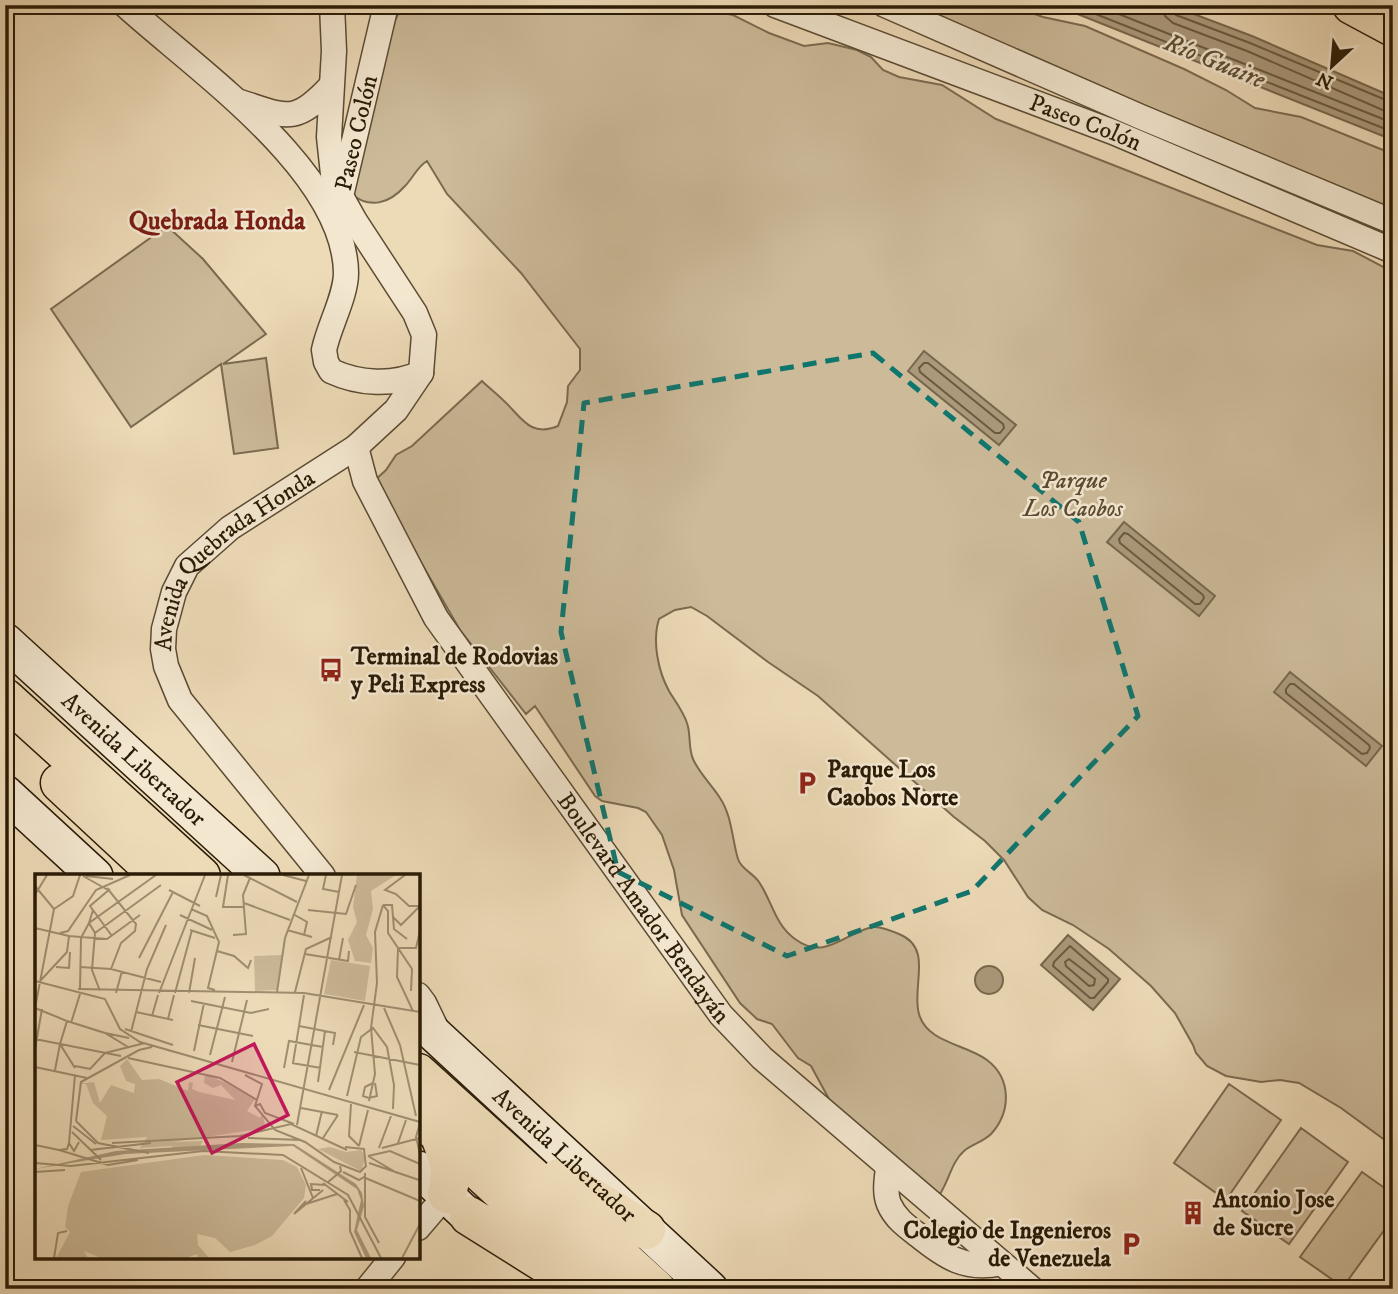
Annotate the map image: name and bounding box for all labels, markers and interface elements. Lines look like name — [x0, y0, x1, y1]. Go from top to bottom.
water label: Río Guaire — [1158, 26, 1271, 97]
north arrow — [1296, 32, 1366, 102]
text: N — [1313, 66, 1337, 94]
street label: Paseo Colón — [329, 72, 385, 194]
street label: Paseo Colón — [1025, 88, 1146, 159]
district label: Quebrada Honda — [129, 205, 306, 238]
street label: Avenida Quebrada Honda — [149, 463, 321, 652]
park label: Parque Los Caobos — [1021, 466, 1124, 524]
place label: Terminal de Rodovias y Peli Express — [350, 642, 558, 700]
bus stop icon: Terminal de Rodovias y Peli Express — [317, 656, 345, 684]
street label: Avenida Libertador — [55, 686, 212, 833]
place label: Parque Los Caobos Norte — [827, 755, 958, 813]
parking icon: Parque Los Caobos Norte — [793, 769, 821, 797]
street label: Boulevard Amador Bendayán — [550, 787, 736, 1031]
inset map — [35, 874, 420, 1259]
street label: Avenida Libertador — [486, 1082, 642, 1229]
place label: Antonio Jose de Sucre — [1212, 1185, 1334, 1243]
building icon: Antonio Jose de Sucre — [1179, 1199, 1207, 1227]
place label: Colegio de Ingenieros de Venezuela — [903, 1216, 1112, 1274]
parking icon: Colegio de Ingenieros de Venezuela — [1117, 1230, 1145, 1258]

